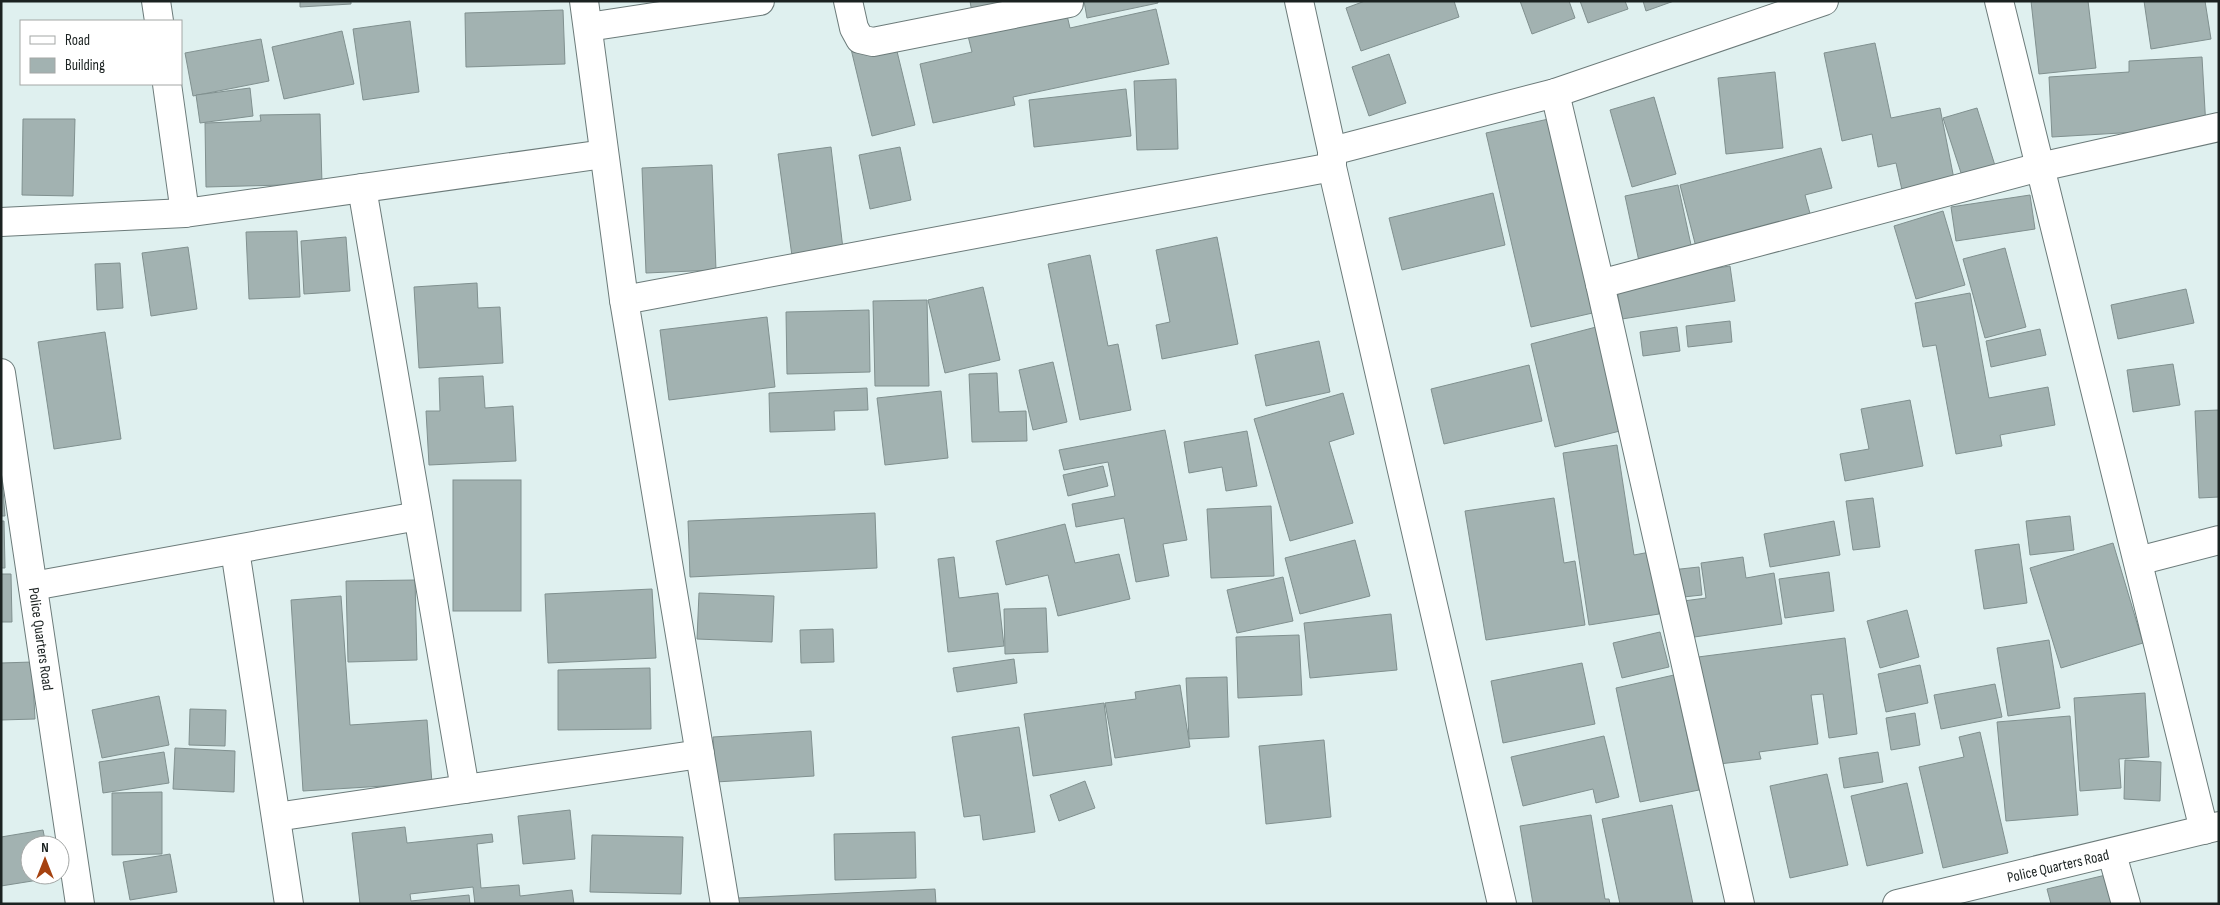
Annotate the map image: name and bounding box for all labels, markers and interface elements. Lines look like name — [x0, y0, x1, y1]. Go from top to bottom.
legend — [20, 20, 182, 85]
text: Road — [65, 31, 90, 50]
text: Building — [65, 56, 105, 75]
street label: Police Quarters Road — [24, 586, 57, 692]
north arrow — [20, 835, 70, 885]
text: N — [41, 839, 49, 856]
street label: Police Quarters Road — [2005, 846, 2111, 887]

